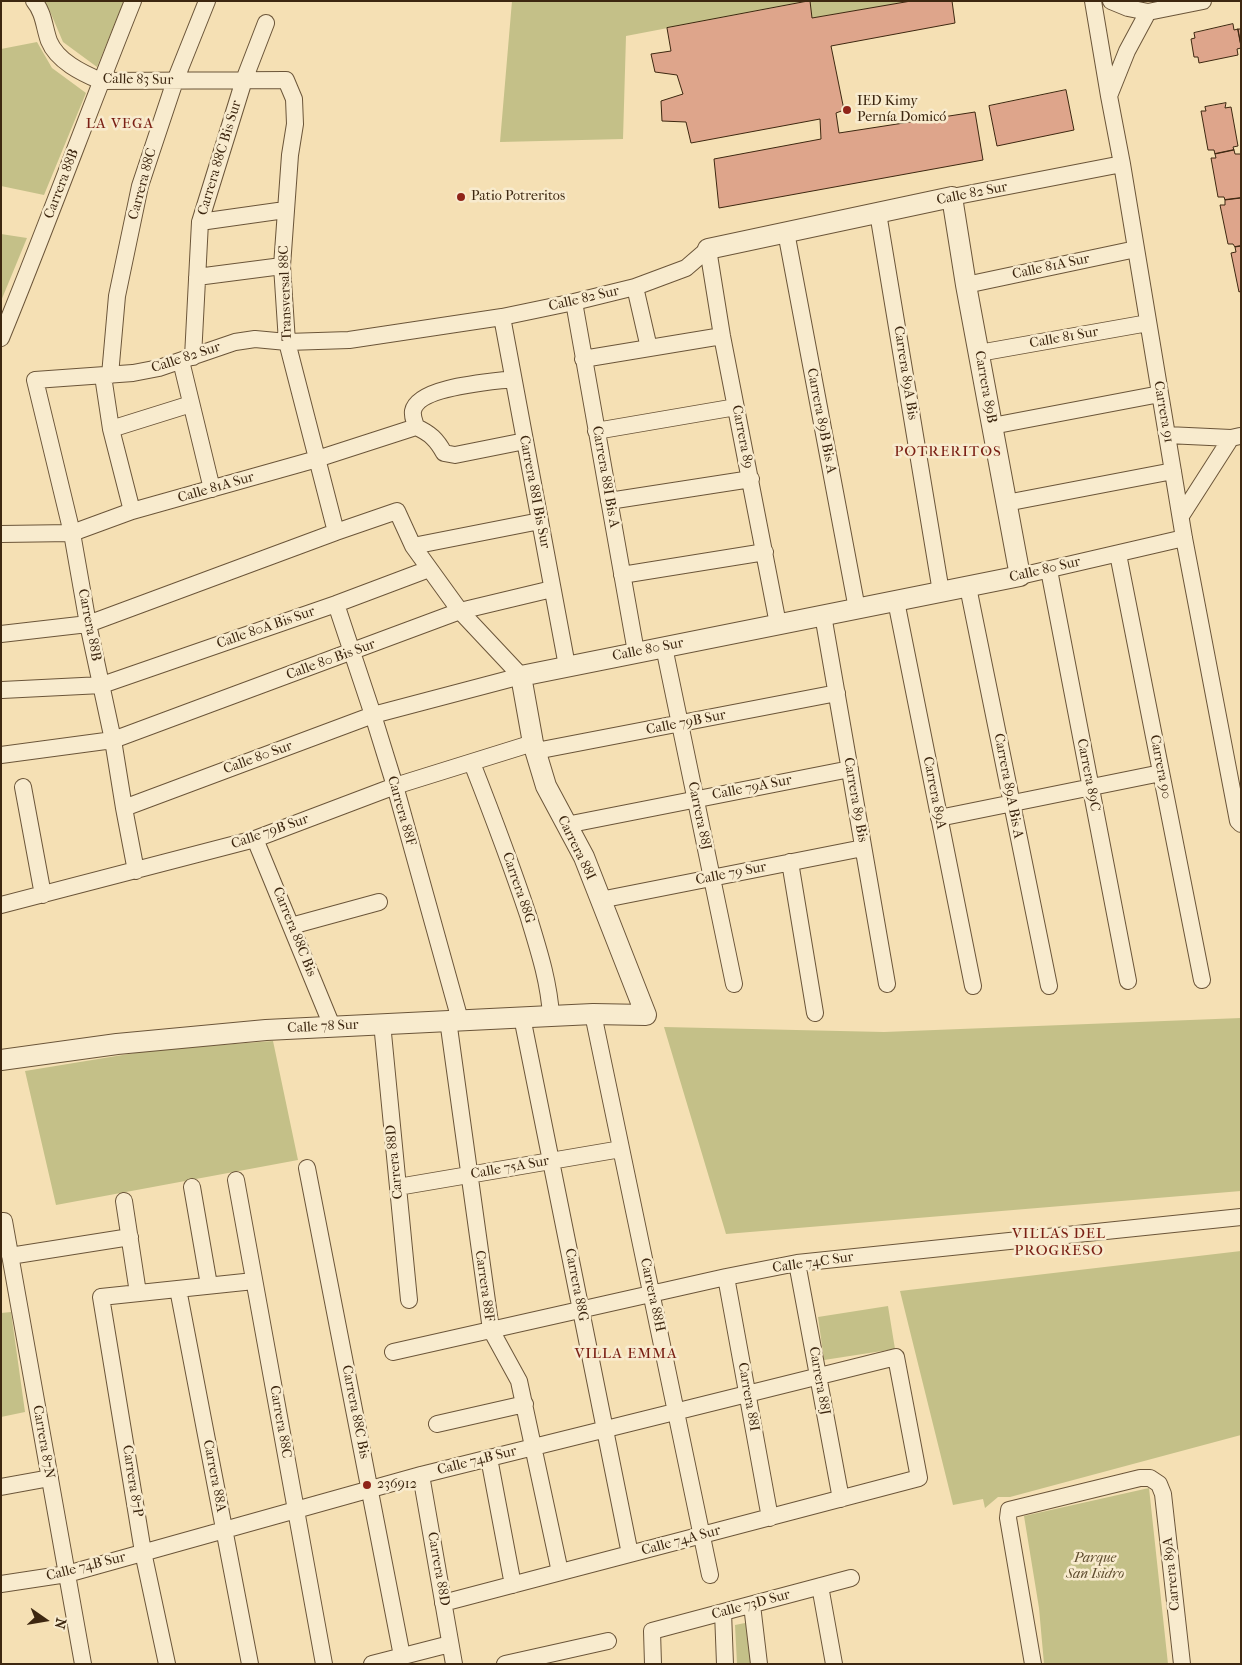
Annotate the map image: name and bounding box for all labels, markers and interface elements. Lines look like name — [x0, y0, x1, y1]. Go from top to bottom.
street label: Calle 83 Sur — [103, 71, 173, 89]
place label: IED Kimy Pernía Domicó — [857, 94, 946, 126]
street label: Carrera 88C Bis Sur — [195, 99, 245, 217]
marker: IED Kimy Pernía Domicó — [841, 104, 853, 116]
district label: LA VEGA — [85, 115, 155, 133]
street label: Carrera 88C — [125, 146, 161, 222]
street label: Carrera 88B — [41, 147, 83, 221]
street label: Calle 82 Sur — [935, 179, 1009, 209]
place label: Patio Potreritos — [471, 189, 565, 205]
marker: Patio Potreritos — [455, 191, 467, 203]
street label: Transversal 88C — [276, 245, 296, 341]
street label: Calle 81A Sur — [1011, 251, 1091, 283]
street label: Calle 82 Sur — [547, 283, 621, 315]
street label: Calle 81 Sur — [1028, 324, 1100, 352]
street label: Carrera 89A Bis — [889, 325, 921, 421]
street label: Calle 82 Sur — [149, 339, 223, 377]
street label: Carrera 89B — [970, 349, 1000, 425]
street label: Carrera 89B Bis A — [803, 367, 839, 475]
street label: Carrera 91 — [1149, 380, 1177, 444]
street label: Carrera 89 — [728, 404, 756, 470]
street label: Carrera 88I Bis A — [588, 425, 622, 529]
street label: Carrera 88I Bis Sur — [515, 434, 553, 550]
district label: POTRERITOS — [893, 443, 1003, 461]
street label: Calle 81A Sur — [176, 469, 256, 507]
street label: Calle 80 Sur — [1008, 554, 1082, 586]
street label: Carrera 88B — [74, 587, 104, 663]
street label: Calle 80A Bis Sur — [215, 603, 317, 653]
street label: Calle 80 Sur — [611, 635, 685, 665]
street label: Calle 80 Bis Sur — [284, 636, 378, 684]
street label: Calle 79B Sur — [645, 707, 727, 739]
street label: Carrera 89A Bis A — [990, 732, 1026, 840]
street label: Carrera 90 — [1146, 733, 1174, 801]
street label: Carrera 89C — [1073, 737, 1103, 813]
street label: Calle 80 Sur — [221, 738, 295, 778]
street label: Carrera 89A — [919, 755, 949, 831]
street label: Carrera 89 Bis — [839, 756, 871, 844]
street label: Calle 79A Sur — [711, 772, 793, 804]
street label: Carrera 88F — [383, 774, 419, 848]
street label: Carrera 88J — [684, 780, 714, 852]
street label: Calle 79B Sur — [229, 811, 311, 853]
street label: Carrera 88I — [553, 813, 599, 883]
street label: Carrera 88G — [498, 850, 538, 926]
street label: Calle 79 Sur — [694, 859, 768, 889]
street label: Carrera 88C Bis — [268, 885, 320, 979]
street label: Calle 78 Sur — [287, 1017, 359, 1037]
street label: Carrera 88D — [383, 1124, 407, 1200]
street label: Calle 75A Sur — [469, 1153, 551, 1183]
district label: VILLAS DEL PROGRESO — [1011, 1225, 1107, 1260]
street label: Carrera 88G — [561, 1247, 591, 1323]
street label: Carrera 88F — [471, 1249, 497, 1323]
street label: Calle 74C Sur — [771, 1249, 855, 1277]
street label: Carrera 88H — [636, 1256, 668, 1334]
district label: VILLA EMMA — [573, 1345, 679, 1363]
street label: Carrera 88J — [805, 1345, 833, 1417]
street label: Carrera 88I — [734, 1361, 762, 1433]
street label: Carrera 88C Bis — [338, 1364, 372, 1460]
street label: Carrera 88C — [265, 1384, 295, 1460]
street label: Carrera 87N — [28, 1404, 58, 1480]
street label: Carrera 88A — [199, 1438, 229, 1514]
street label: Calle 74B Sur — [436, 1443, 518, 1479]
street label: Carrera 87P — [118, 1444, 146, 1518]
place label: 236912 — [377, 1477, 417, 1493]
marker: 236912 — [361, 1479, 373, 1491]
street label: Calle 74A Sur — [640, 1522, 722, 1560]
street label: Carrera 88D — [423, 1531, 453, 1607]
street label: Carrera 89A — [1160, 1537, 1184, 1611]
street label: Calle 74B Sur — [45, 1549, 127, 1585]
park label: Parque San Isidro — [1066, 1551, 1124, 1584]
street label: Calle 73D Sur — [710, 1586, 792, 1624]
north arrow — [20, 1595, 70, 1645]
text: N — [51, 1616, 70, 1631]

